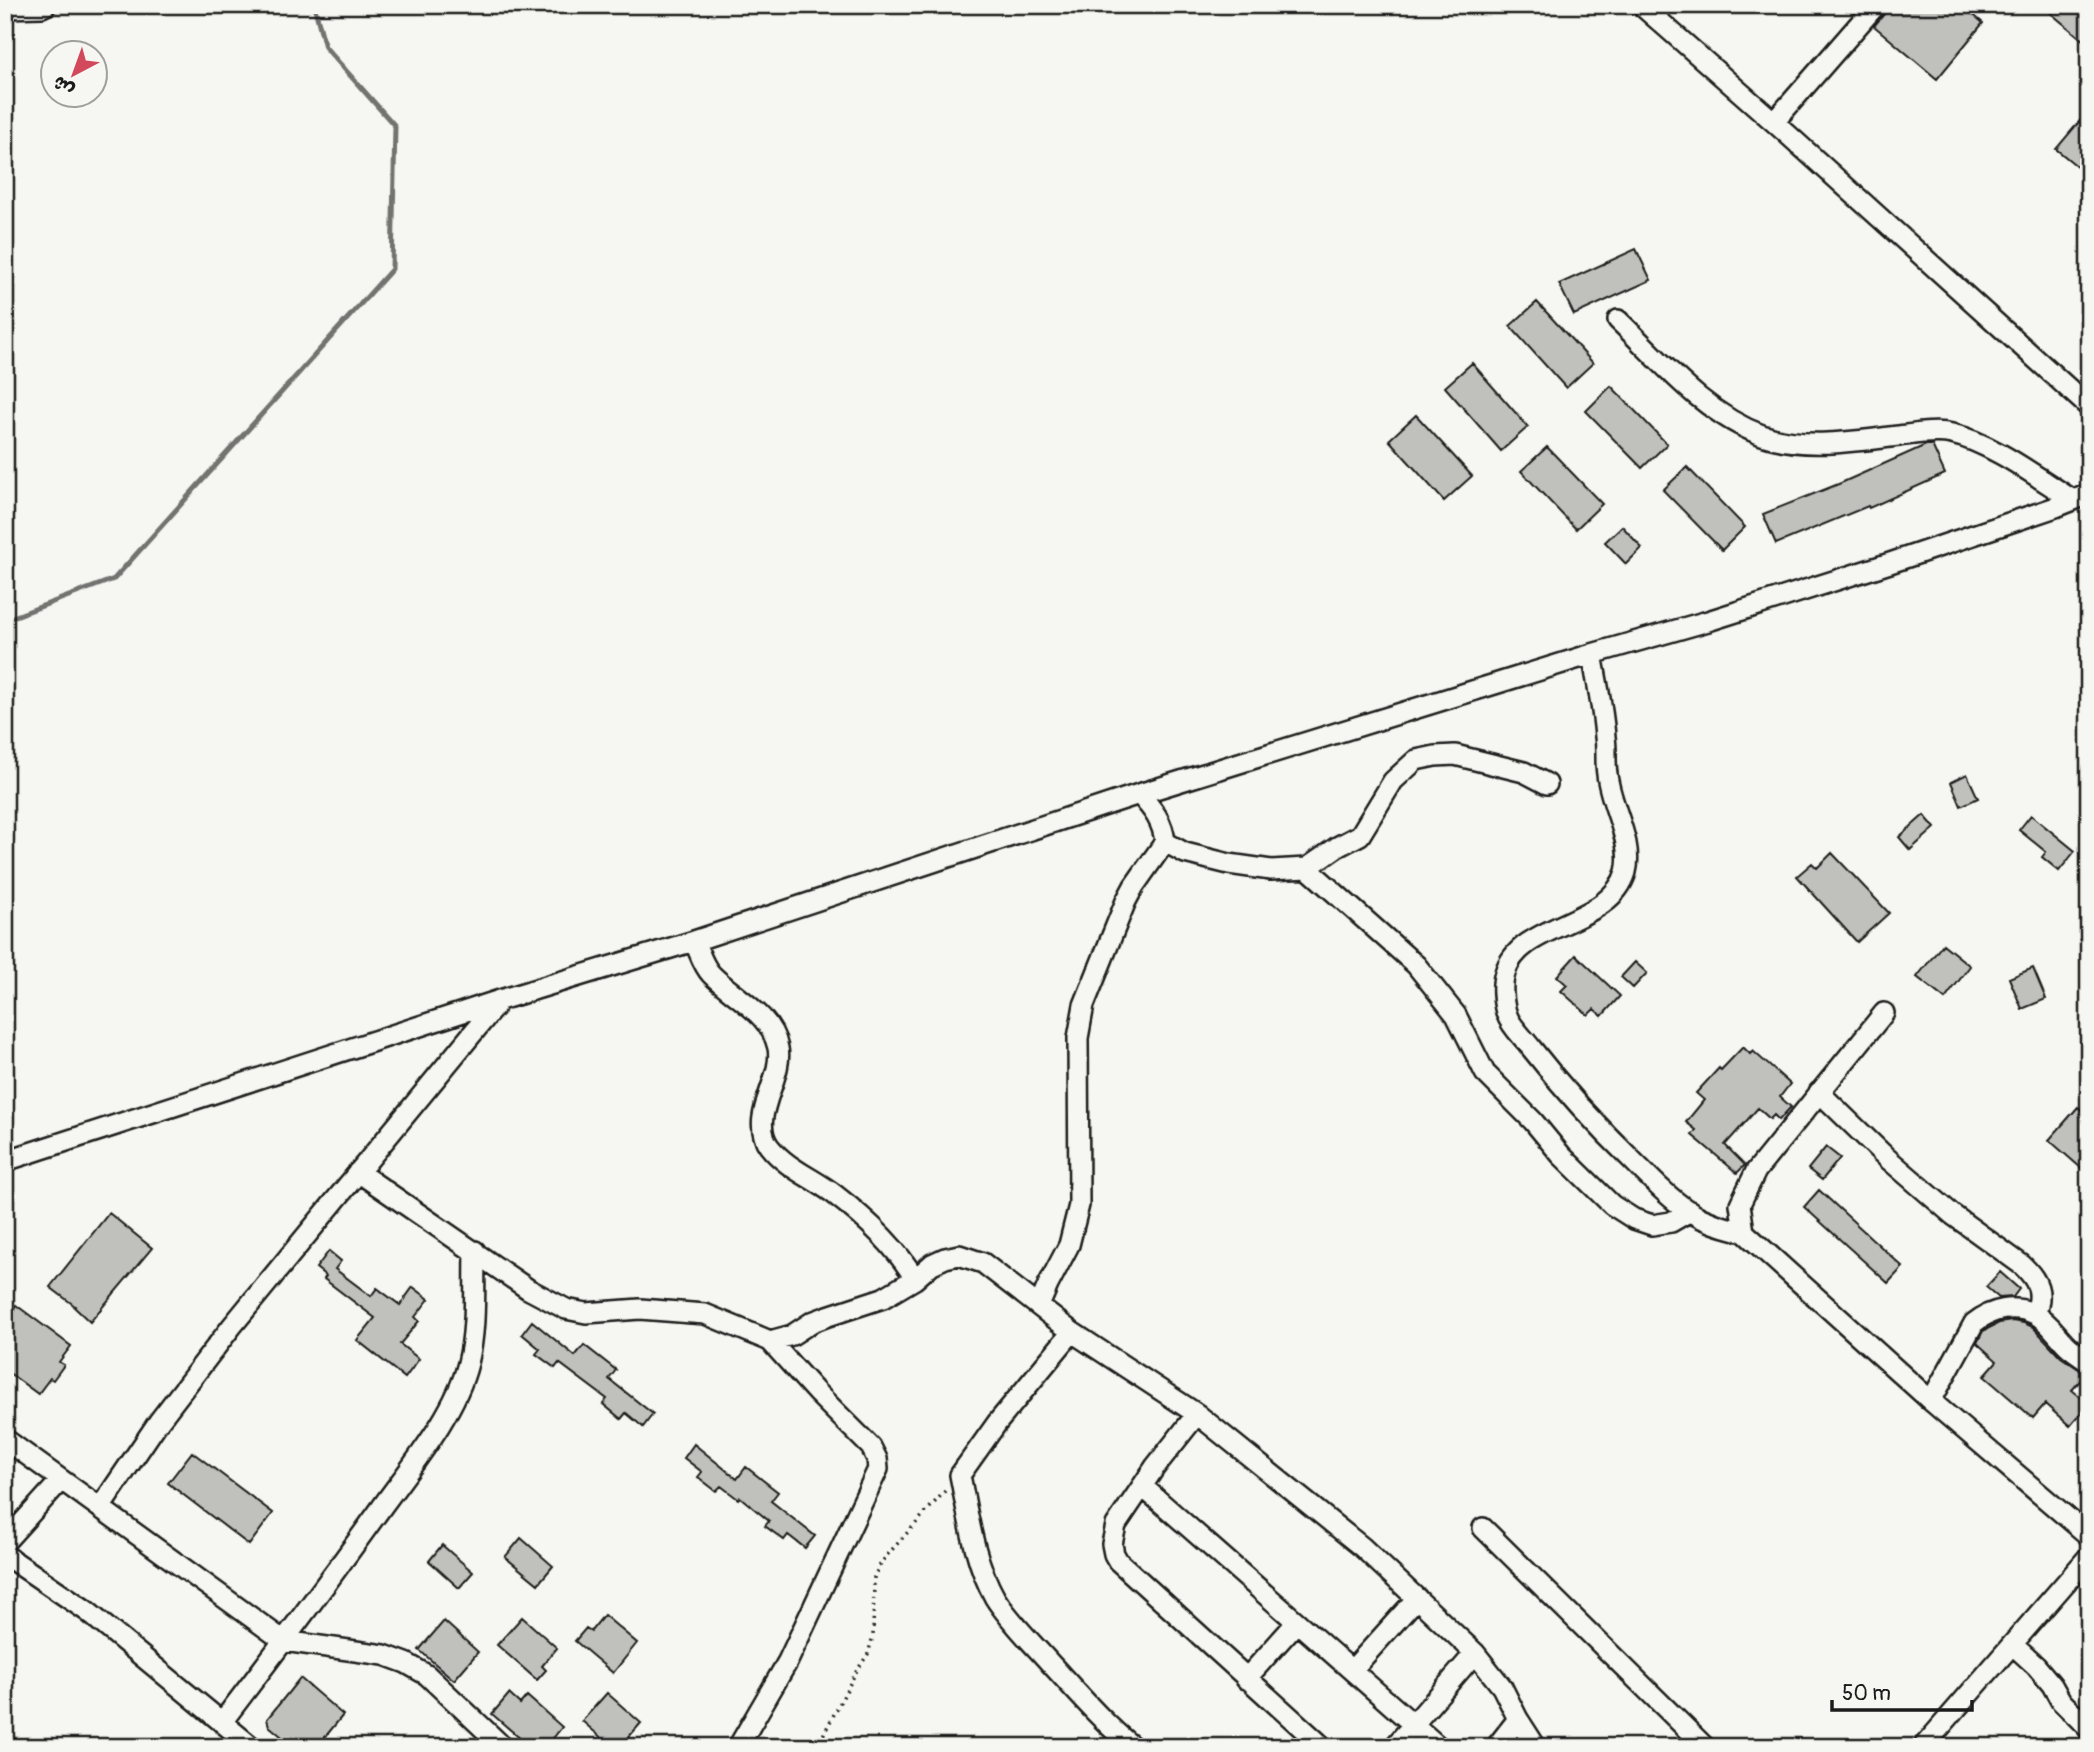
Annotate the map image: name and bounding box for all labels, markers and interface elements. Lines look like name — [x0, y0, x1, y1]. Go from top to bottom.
north arrow — [38, 38, 108, 108]
text: ش — [48, 70, 79, 102]
scale bar — [1832, 1668, 1972, 1712]
text: 50 m — [1842, 1680, 1891, 1707]

